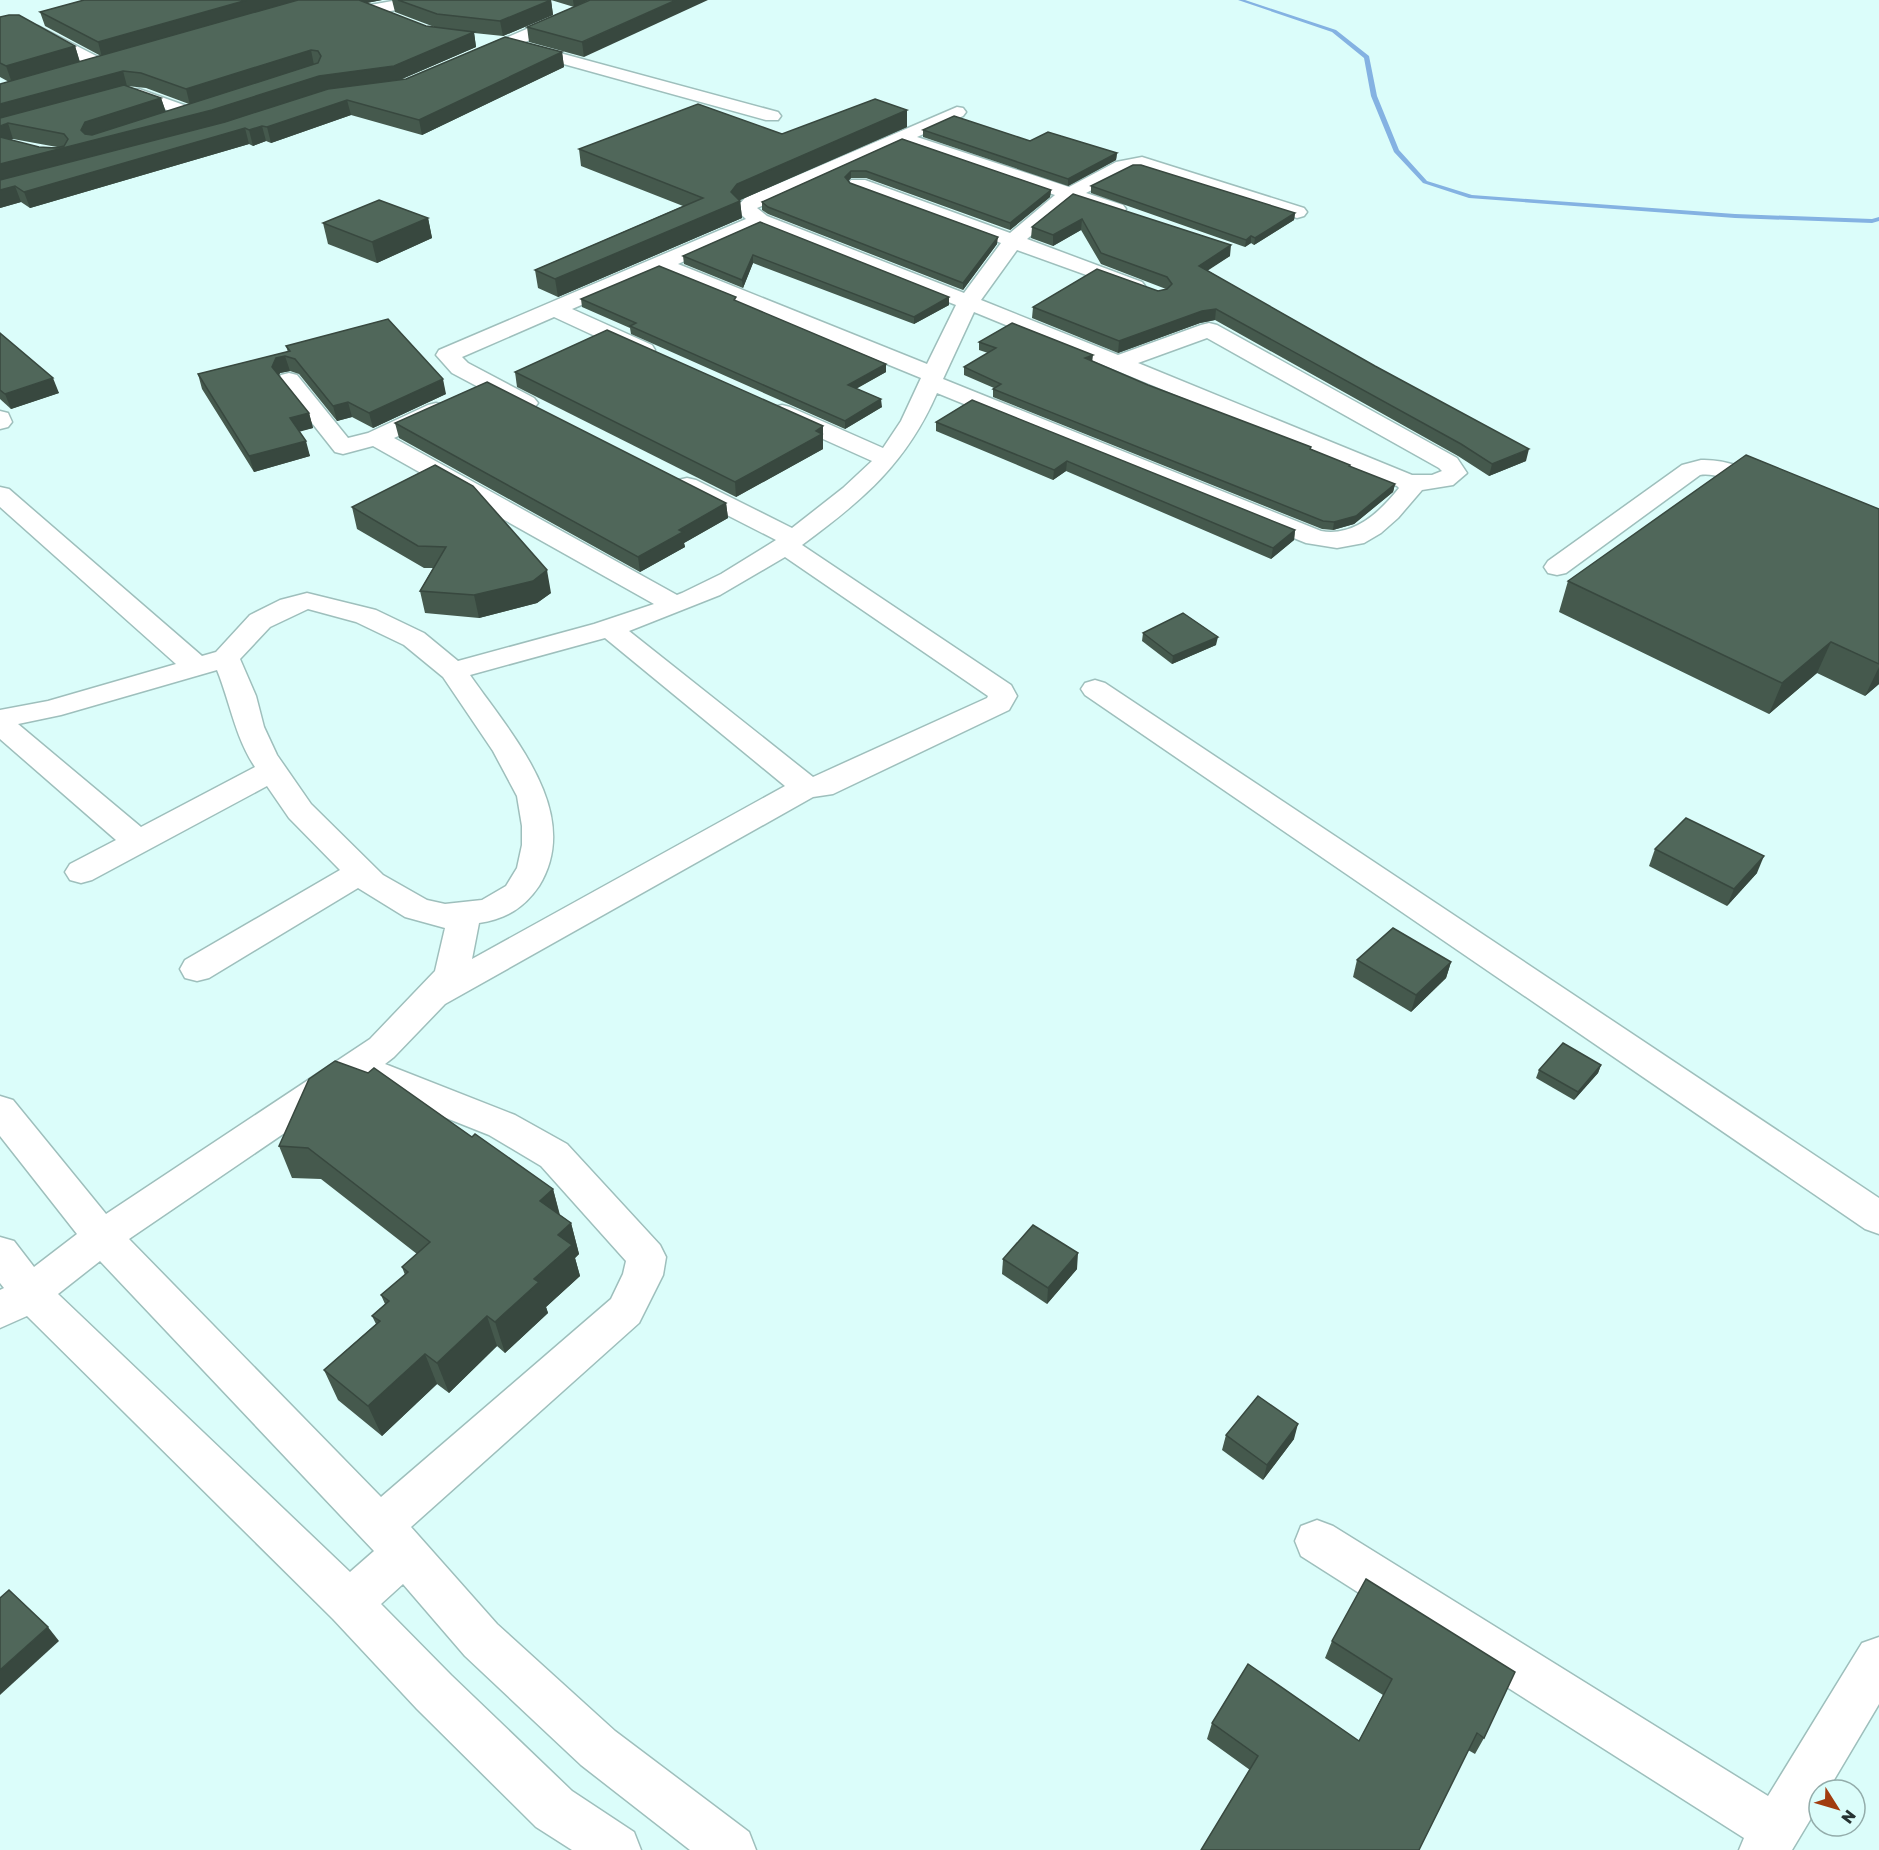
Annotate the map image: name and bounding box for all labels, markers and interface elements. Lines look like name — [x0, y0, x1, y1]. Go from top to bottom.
north arrow — [1807, 1778, 1867, 1838]
text: N — [1837, 1806, 1861, 1828]

